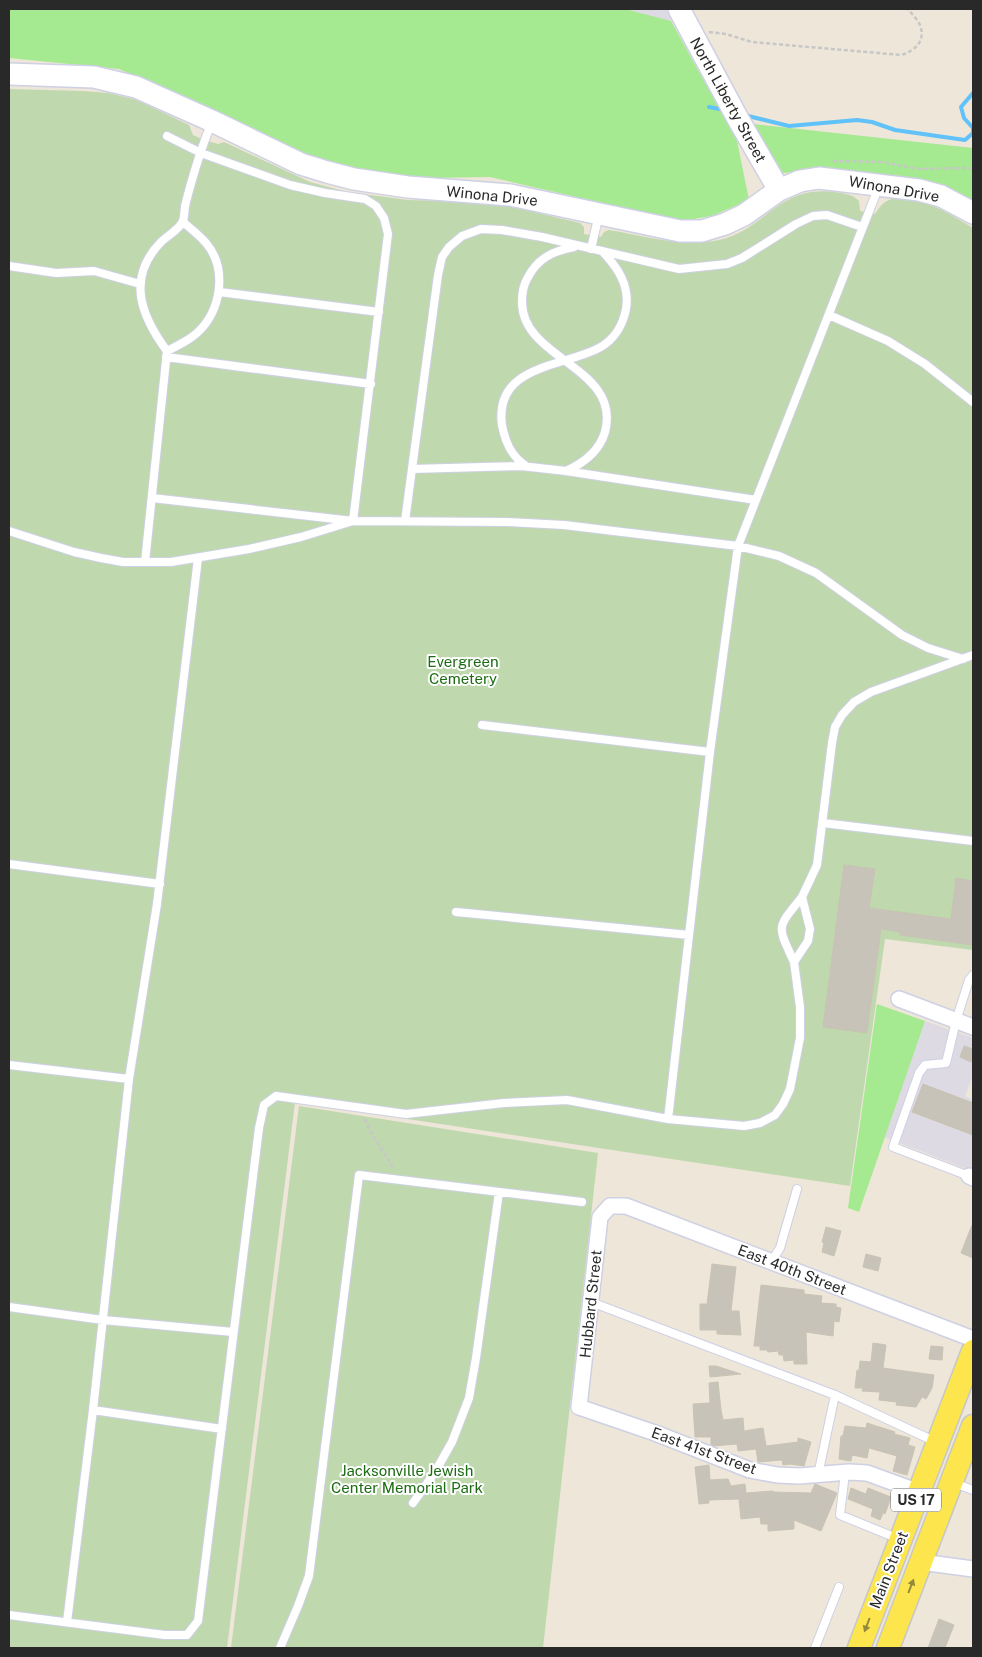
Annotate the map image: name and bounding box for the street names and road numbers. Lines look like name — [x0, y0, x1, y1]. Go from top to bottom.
street label: North Liberty Street — [687, 34, 770, 165]
street label: Winona Drive — [847, 172, 941, 205]
street label: Winona Drive — [446, 182, 539, 209]
street label: East 40th Street — [736, 1241, 849, 1298]
street label: Hubbard Street — [576, 1249, 605, 1359]
street label: East 41st Street — [649, 1424, 759, 1477]
road number: US 17 — [891, 1488, 941, 1512]
street label: Main Street — [866, 1529, 911, 1611]

